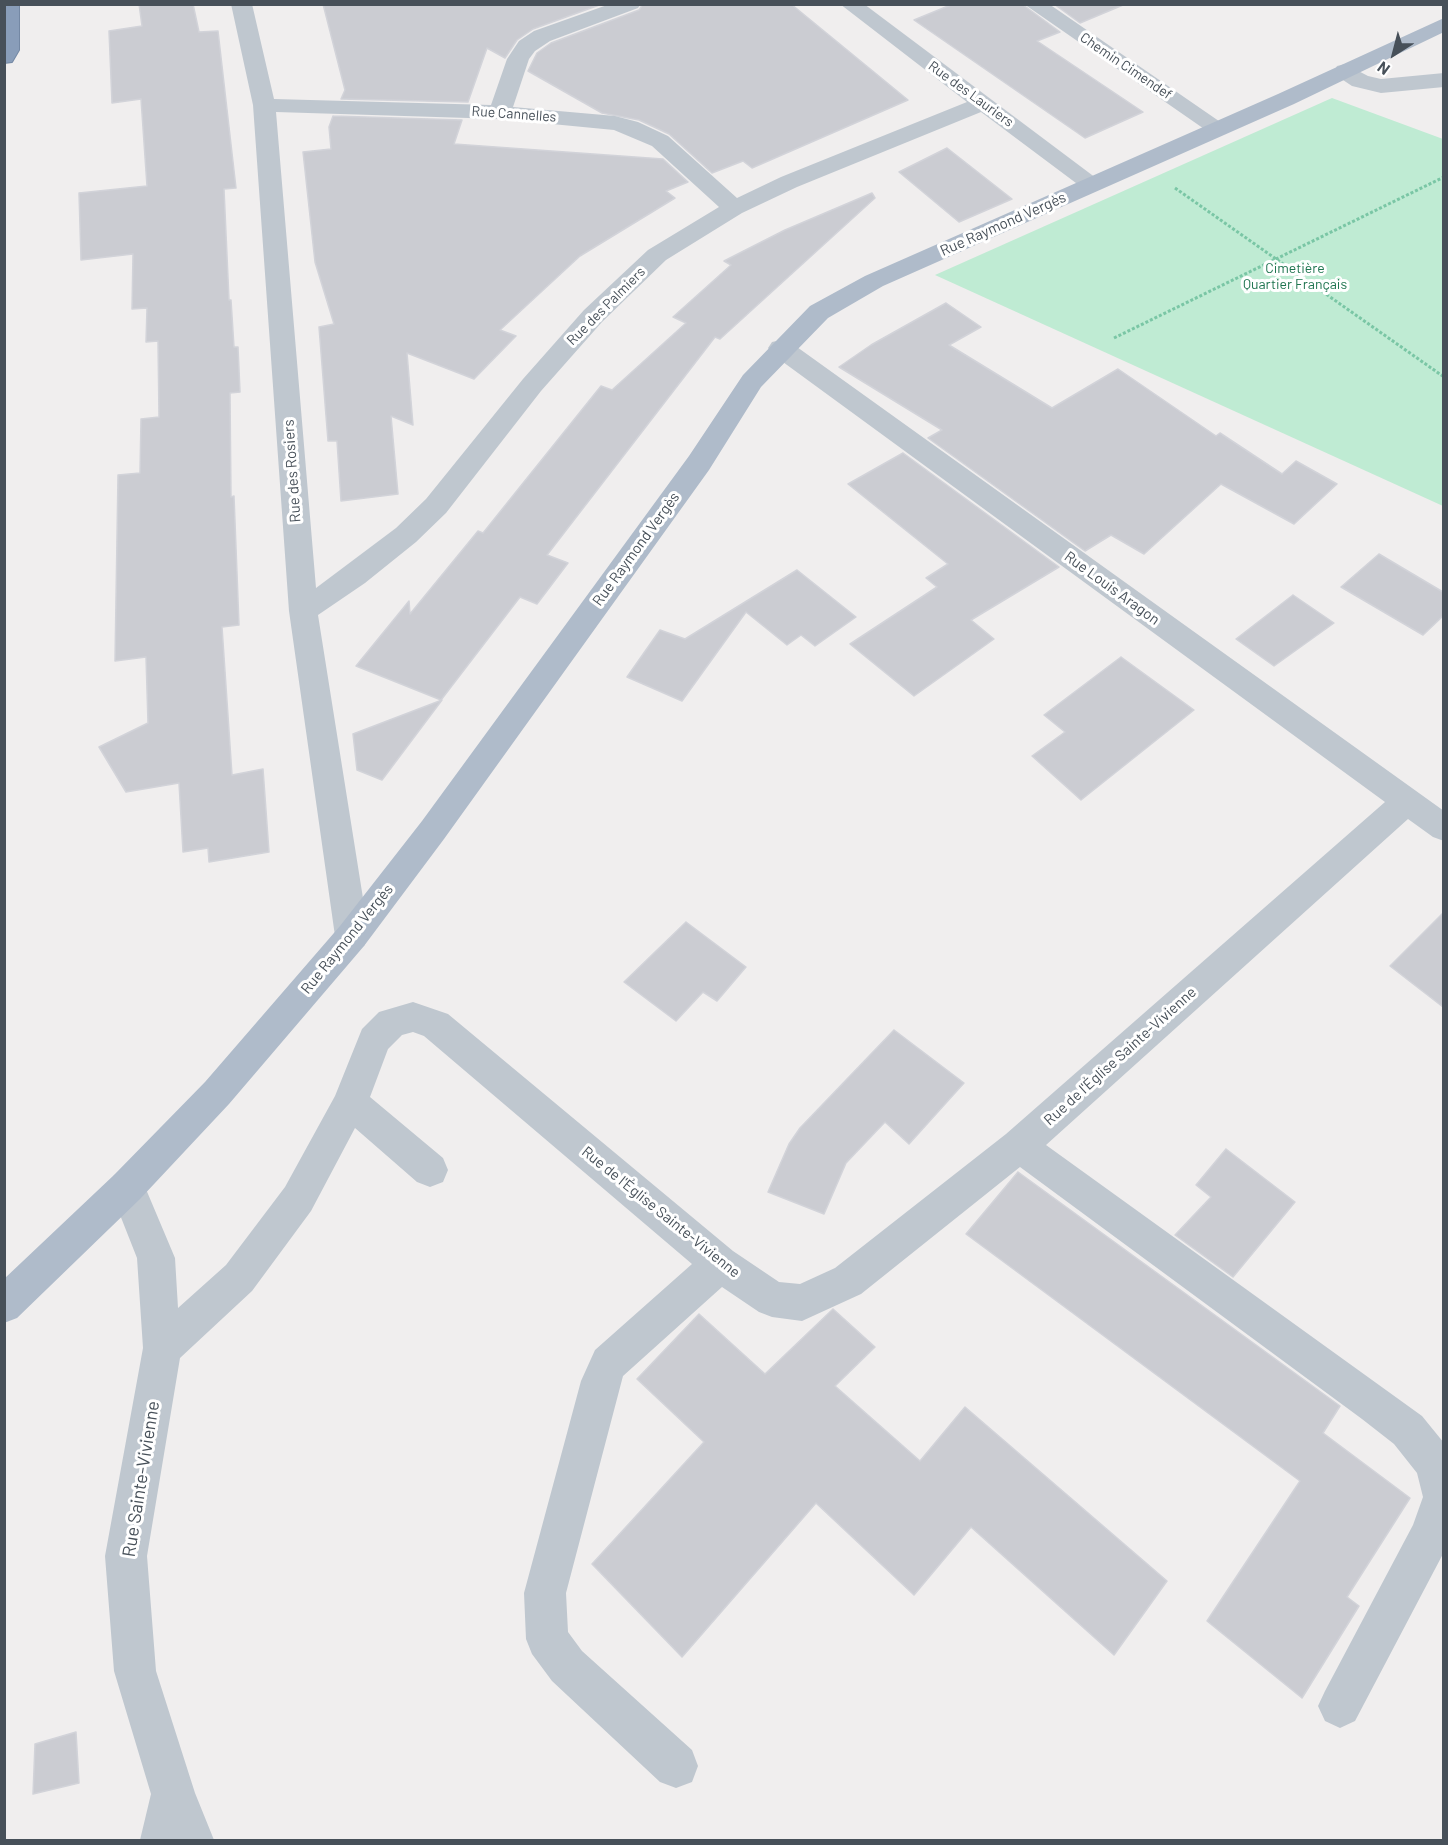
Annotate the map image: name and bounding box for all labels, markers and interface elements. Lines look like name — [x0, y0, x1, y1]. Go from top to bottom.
north arrow — [1364, 24, 1424, 84]
street label: Chemin Cimendef — [1077, 29, 1175, 103]
street label: Rue des Lauriers — [925, 57, 1017, 131]
text: N — [1373, 58, 1393, 80]
street label: Rue Cannelles — [471, 103, 557, 125]
street label: Rue Raymond Vergès — [937, 188, 1069, 260]
park label: Cimetière Quartier Français — [1243, 260, 1347, 292]
street label: Rue des Palmiers — [563, 263, 649, 349]
street label: Rue des Rosiers — [279, 419, 305, 523]
street label: Rue Raymond Vergès — [589, 489, 683, 609]
street label: Rue Louis Aragon — [1061, 547, 1163, 629]
street label: Rue Raymond Vergès — [297, 880, 397, 998]
street label: Rue de l'Église Sainte-Vivienne — [1040, 983, 1200, 1129]
street label: Rue de l'Église Sainte-Vivienne — [578, 1143, 744, 1281]
street label: Rue Sainte-Vivienne — [118, 1399, 164, 1559]

